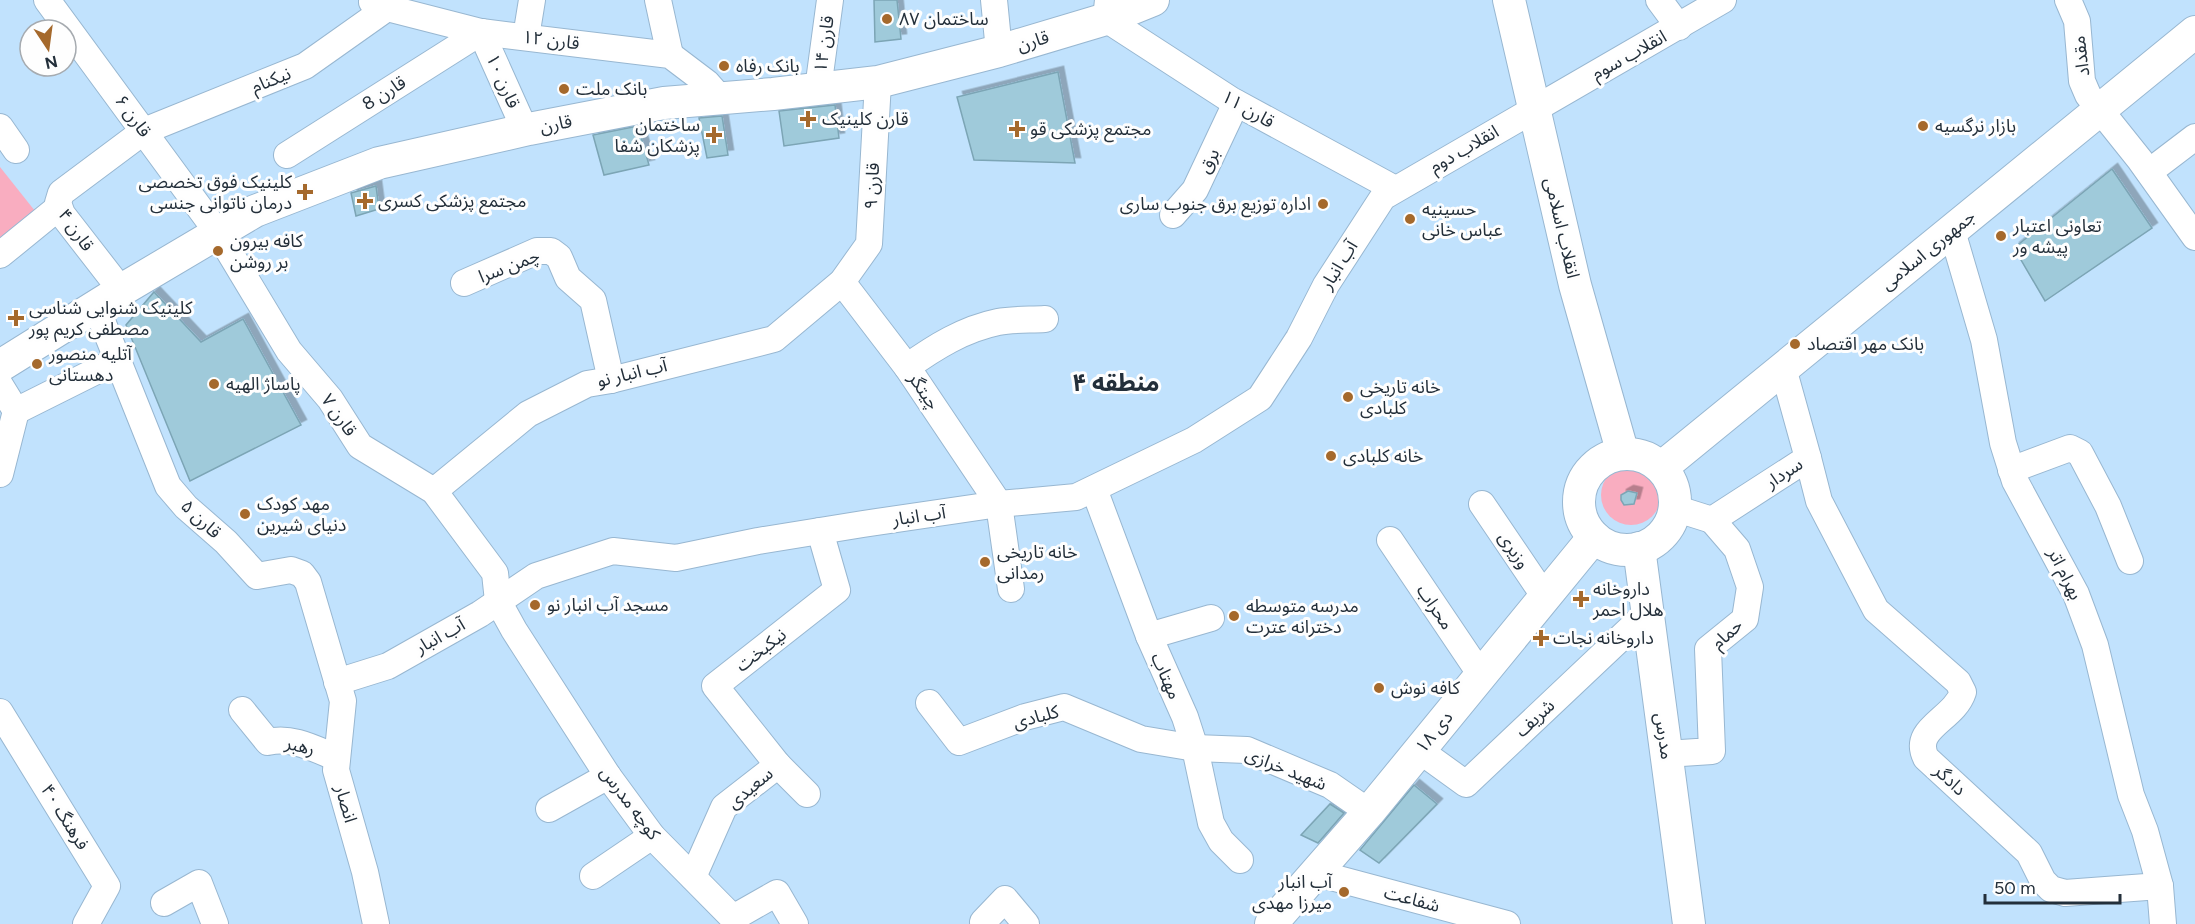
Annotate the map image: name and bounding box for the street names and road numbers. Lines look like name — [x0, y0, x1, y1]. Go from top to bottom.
street label: قارن ۱۴ — [809, 14, 839, 74]
street label: انقلاب سوم — [1588, 25, 1672, 87]
street label: قارن ۱۲ — [521, 26, 581, 54]
street label: قارن — [1014, 26, 1052, 56]
street label: مقداد — [2068, 34, 2094, 78]
street label: قارن ١٠ — [481, 50, 525, 112]
street label: نیکنام — [248, 62, 295, 101]
street label: قارن 8 — [358, 71, 410, 115]
street label: قارن ۱۱ — [1218, 85, 1278, 133]
street label: قارن ۶ — [110, 91, 156, 141]
street label: قارن — [538, 110, 574, 138]
street label: انقلاب دوم — [1425, 120, 1504, 180]
street label: برق — [1194, 145, 1224, 177]
street label: قارن ٩ — [860, 162, 884, 210]
street label: انقلاب اسلامی — [1540, 175, 1584, 281]
street label: قارن ۴ — [54, 204, 98, 256]
street label: جمهوری اسلامی — [1876, 205, 1980, 295]
street label: آب انبار — [1315, 236, 1363, 294]
street label: چمن سرا — [475, 244, 543, 288]
street label: آب انبار نو — [595, 354, 670, 392]
street label: چیتگر — [903, 367, 944, 414]
street label: قارن ٧ — [317, 389, 361, 441]
street label: سردار — [1760, 453, 1807, 494]
street label: قارن ۵ — [176, 495, 226, 543]
street label: آب انبار — [890, 501, 948, 531]
street label: وزیری — [1494, 527, 1534, 573]
street label: بهرام اتر — [2040, 544, 2087, 605]
street label: محراب — [1412, 580, 1458, 634]
street label: آب انبار — [410, 613, 469, 659]
street label: حمام — [1707, 614, 1749, 656]
street label: نیکبخت — [731, 623, 791, 677]
street label: مهتاب — [1146, 649, 1186, 703]
street label: شریف — [1511, 694, 1559, 742]
street label: کلبادی — [1011, 700, 1062, 734]
street label: ۱۸ دی — [1411, 707, 1457, 757]
street label: مدرس — [1650, 711, 1678, 761]
street label: رهبر — [282, 732, 317, 760]
street label: شهید خرازی — [1242, 743, 1330, 795]
street label: دادگر — [1929, 759, 1971, 800]
street label: کوچه مدرس — [595, 762, 665, 845]
street label: سعیدی — [722, 762, 778, 814]
street label: فرهنگ ۴۰ — [36, 780, 94, 854]
street label: انصار — [330, 782, 362, 825]
street label: شفاعت — [1382, 881, 1442, 917]

